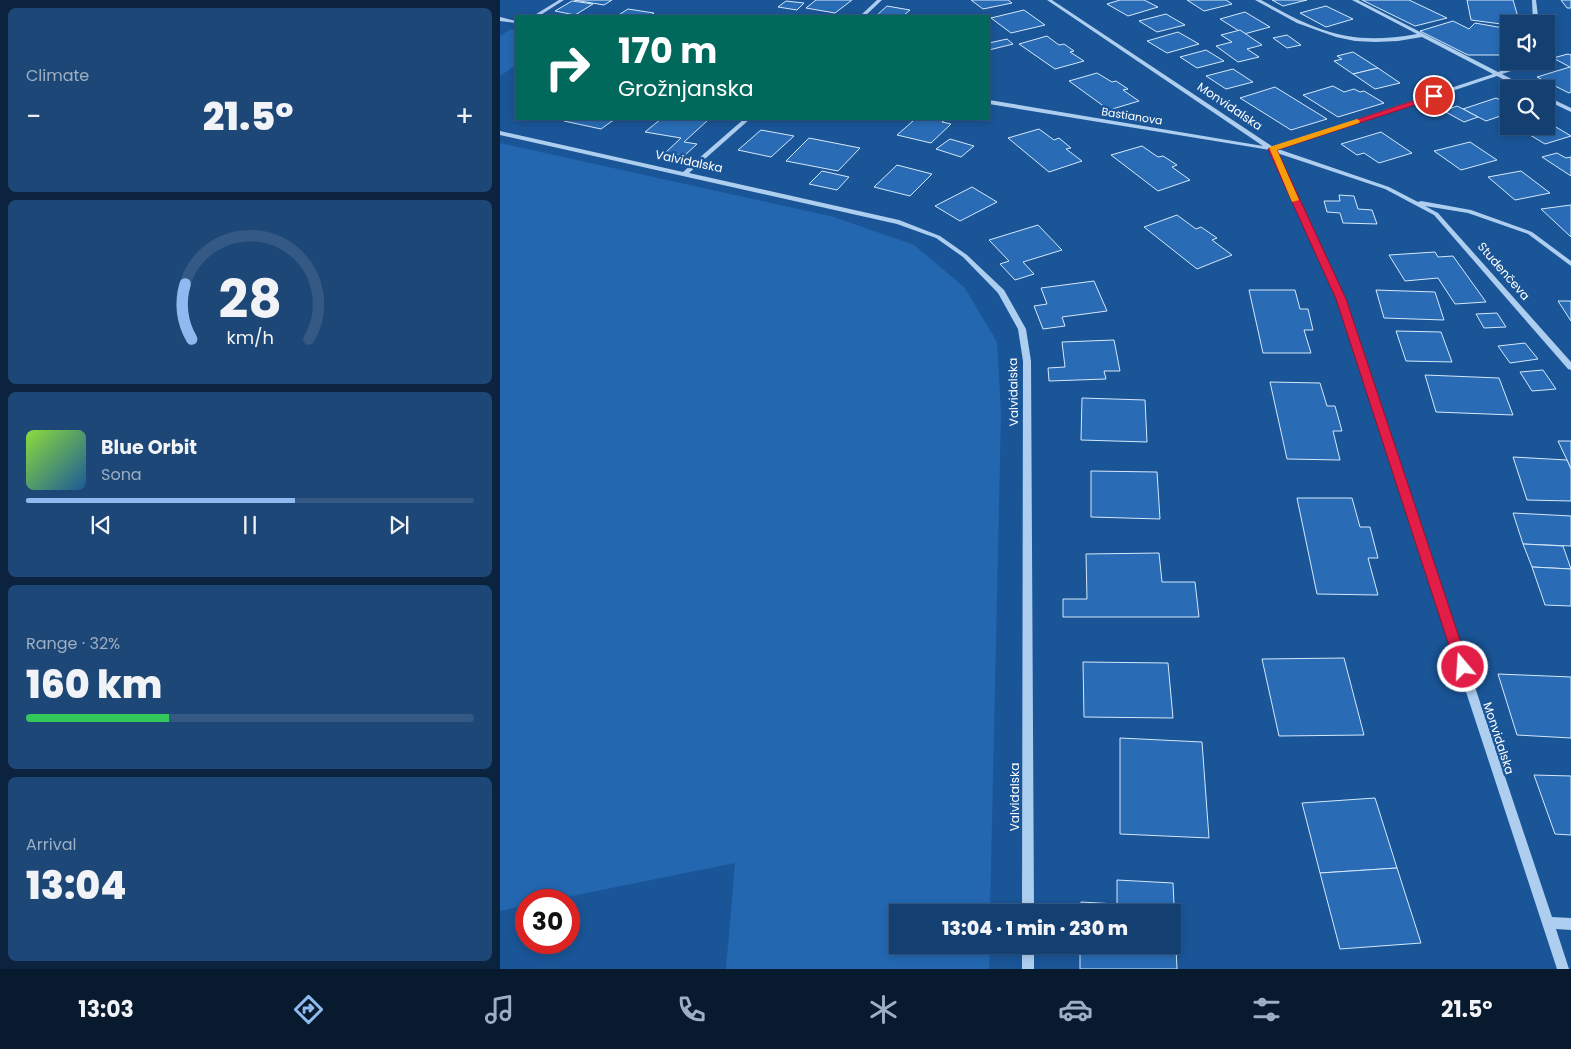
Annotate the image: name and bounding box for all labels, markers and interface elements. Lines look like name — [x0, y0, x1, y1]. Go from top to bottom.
map controls — [1500, 15, 1555, 135]
button: sound — [1500, 15, 1555, 70]
text: 170 m — [618, 26, 717, 75]
icon: right — [535, 35, 600, 100]
text: Climate — [26, 64, 89, 87]
text: Grožnjanska — [618, 73, 754, 104]
pin — [1413, 75, 1455, 117]
street label: Monvidalska — [1194, 78, 1266, 134]
button: search — [1500, 80, 1555, 135]
icon: arrive — [1420, 82, 1448, 110]
text: 21.5° — [203, 90, 294, 143]
text: − — [26, 97, 41, 136]
text: + — [455, 97, 474, 136]
street label: Bastianova — [1100, 103, 1164, 129]
street label: Valvidalska — [654, 146, 724, 176]
street label: Studenčeva — [1474, 238, 1534, 304]
text: 28 — [218, 263, 282, 336]
text: km/h — [226, 325, 274, 350]
street label: Valvidalska — [1004, 358, 1022, 426]
text: Blue Orbit — [101, 434, 197, 461]
text: Sona — [101, 463, 142, 486]
icon: previous — [87, 511, 115, 539]
icon: pause — [236, 511, 264, 539]
icon: next — [385, 511, 413, 539]
text: Range · 32% — [26, 632, 120, 655]
position arrow — [1436, 640, 1488, 692]
text: 160 km — [26, 658, 162, 711]
street label: Monvidalska — [1479, 700, 1519, 776]
street label: Valvidalska — [1006, 763, 1023, 831]
text: Arrival — [26, 833, 76, 856]
text: 13:04 — [26, 859, 127, 912]
speed limit sign: 30 — [515, 889, 580, 954]
text: 13:04 · 1 min · 230 m — [942, 915, 1128, 942]
icon: directions — [291, 992, 326, 1027]
icon: music — [482, 992, 517, 1027]
icon: phone — [674, 992, 709, 1027]
icon: climate — [866, 992, 901, 1027]
icon: car — [1058, 992, 1093, 1027]
icon: filters — [1249, 992, 1284, 1027]
text: 13:03 — [78, 994, 134, 1025]
text: 21.5° — [1441, 994, 1493, 1025]

